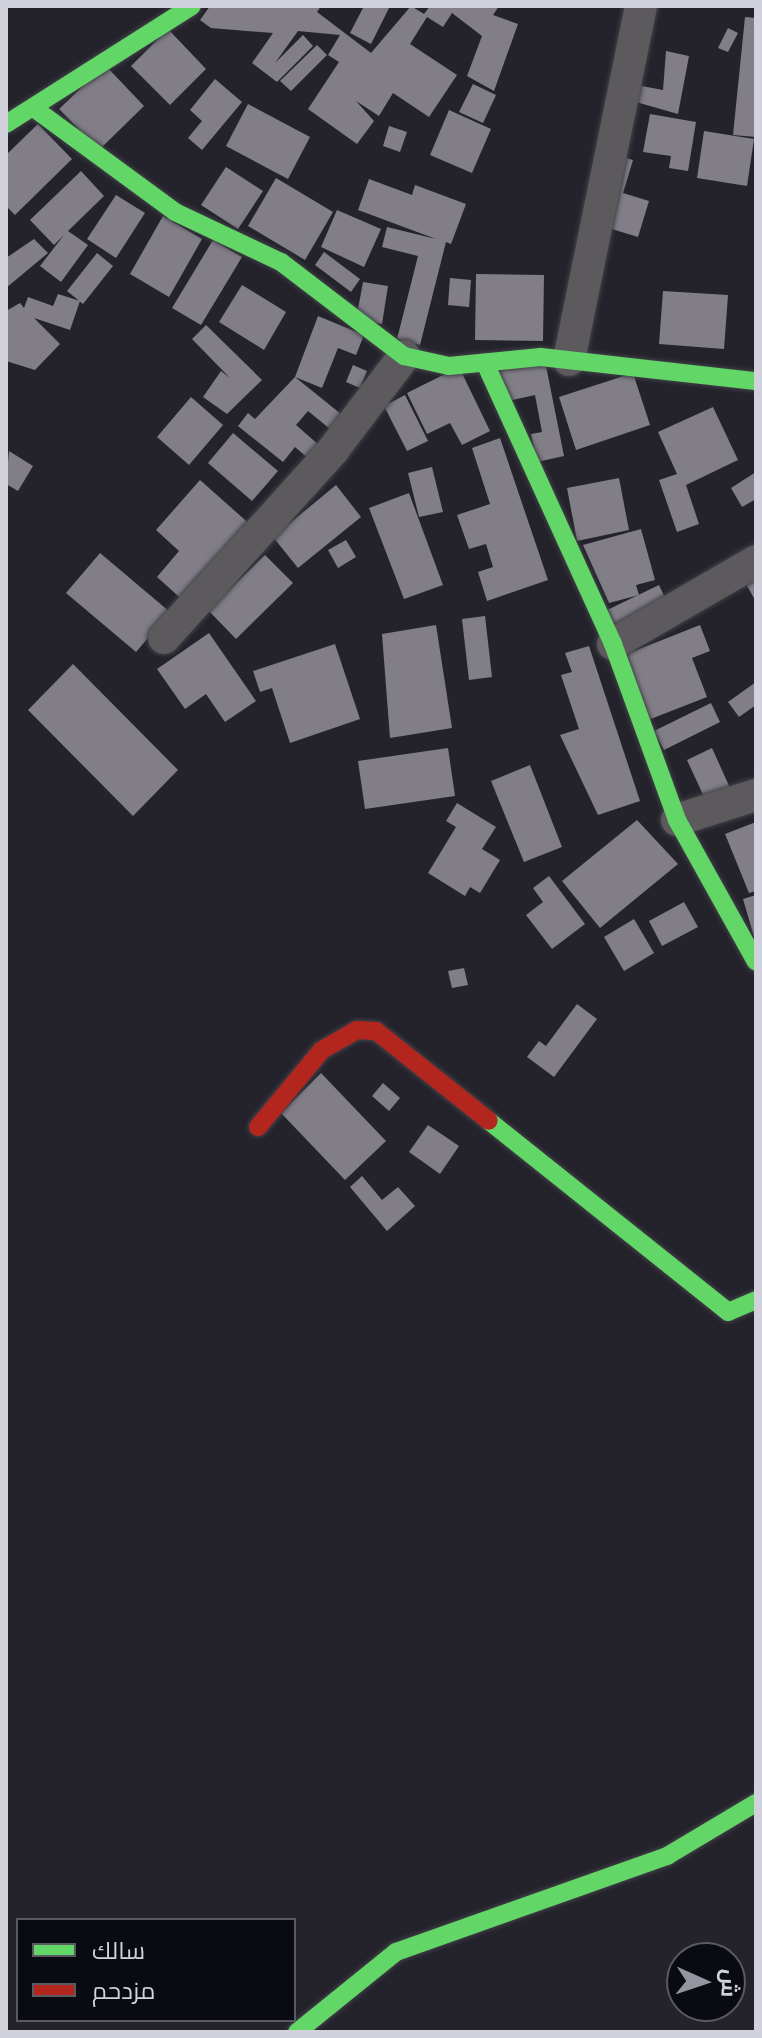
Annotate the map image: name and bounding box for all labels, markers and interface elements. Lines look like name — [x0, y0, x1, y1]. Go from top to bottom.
legend — [16, 1918, 296, 2022]
text: سالك — [92, 1937, 145, 1966]
north arrow — [666, 1942, 746, 2022]
text: ش — [714, 1968, 743, 1998]
text: مزدحم — [92, 1977, 155, 2006]

